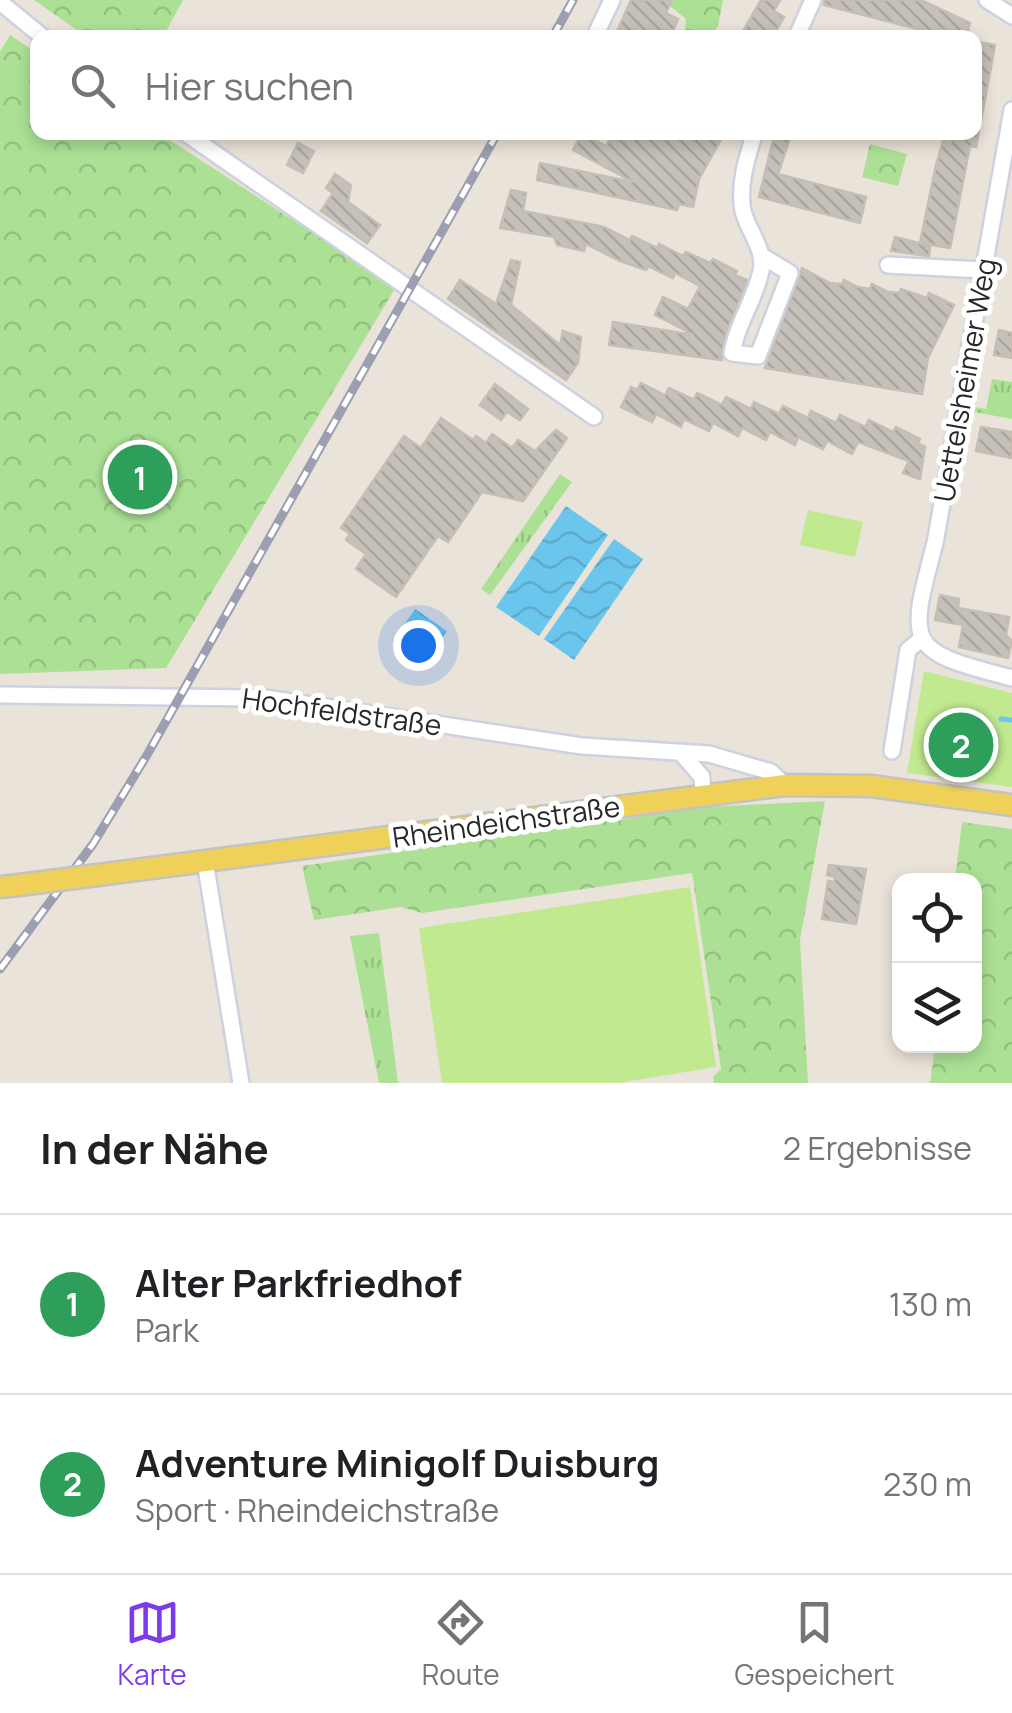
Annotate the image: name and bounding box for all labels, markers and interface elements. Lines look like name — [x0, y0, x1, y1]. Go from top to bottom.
search box — [30, 30, 982, 140]
icon: search — [65, 58, 120, 113]
text: Hier suchen — [145, 59, 354, 111]
street label: Uettelsheimer Weg — [924, 255, 1004, 505]
pin: 1 — [108, 440, 172, 514]
your location — [393, 620, 444, 671]
street label: Hochfeldstraße — [240, 678, 444, 744]
pin: 2 — [928, 708, 994, 782]
street label: Rheindeichstraße — [390, 786, 622, 856]
map controls — [892, 873, 982, 1053]
button: locate — [892, 873, 982, 963]
button: layers — [892, 963, 982, 1053]
text: In der Nähe — [40, 1119, 269, 1177]
text: 2 Ergebnisse — [783, 1126, 972, 1170]
text: Alter Parkfriedhof — [135, 1256, 462, 1308]
text: 1 — [65, 1282, 80, 1326]
text: 130 m — [889, 1282, 972, 1326]
text: Park — [135, 1308, 199, 1352]
text: Adventure Minigolf Duisburg — [135, 1436, 659, 1488]
text: 2 — [63, 1462, 82, 1506]
text: 230 m — [883, 1462, 972, 1506]
text: Sport · Rheindeichstraße — [135, 1488, 499, 1532]
tab: Karte — [117, 1595, 187, 1693]
tab: Route — [422, 1595, 500, 1693]
tab: Gespeichert — [734, 1595, 895, 1693]

